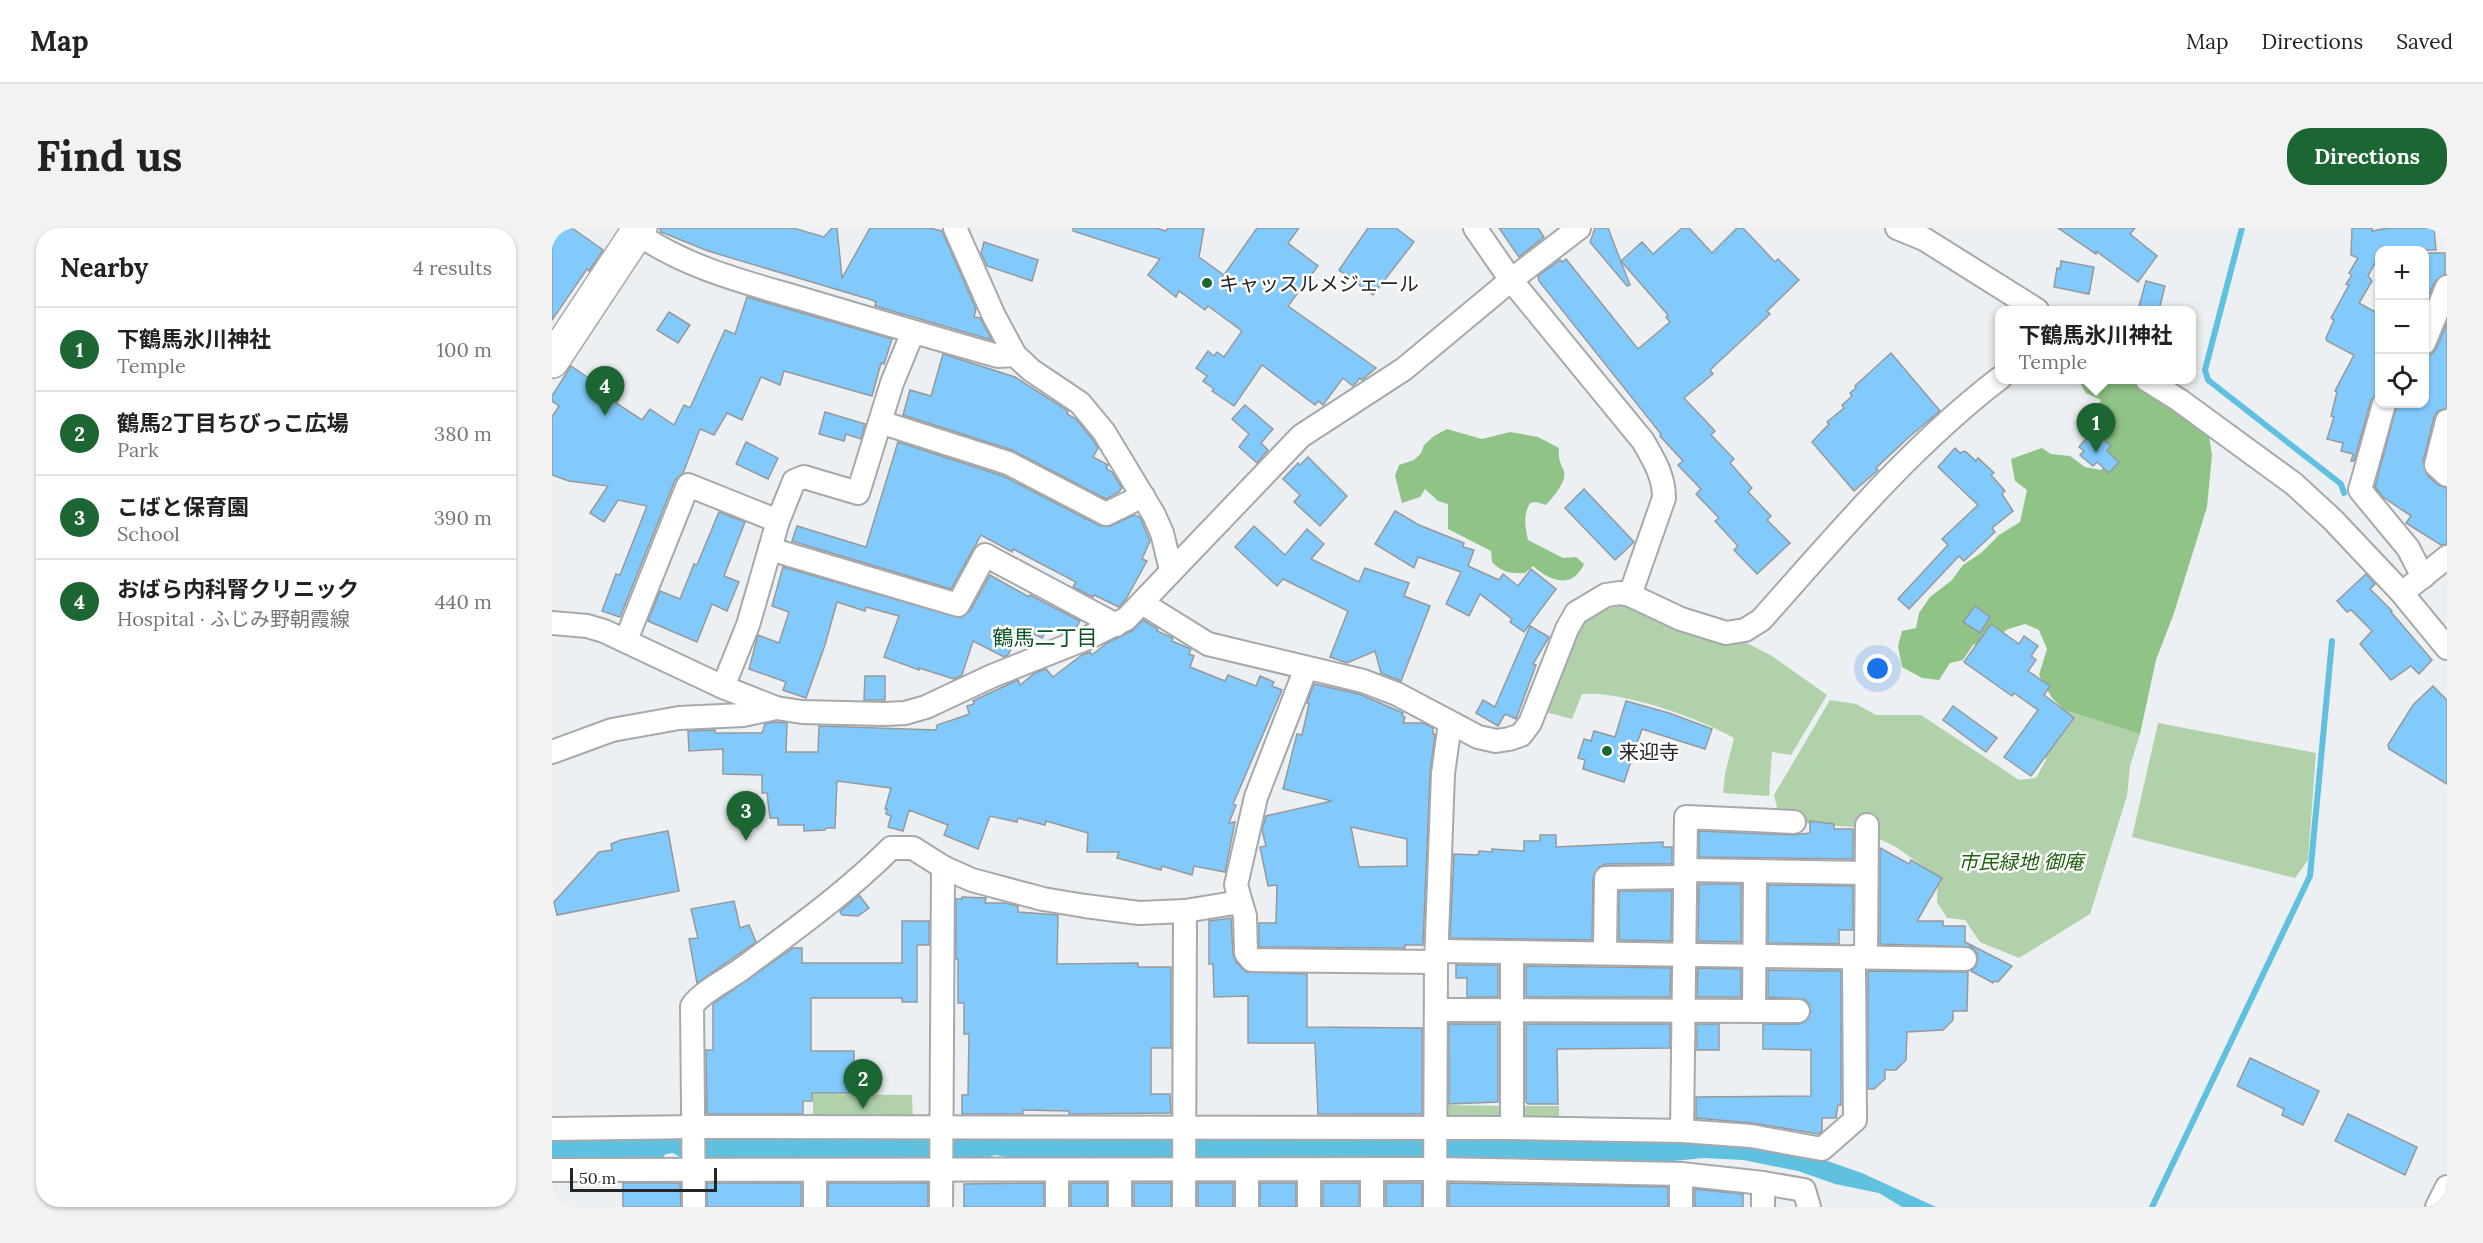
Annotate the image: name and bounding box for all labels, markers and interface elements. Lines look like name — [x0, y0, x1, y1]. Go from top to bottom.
text: Map — [30, 23, 89, 59]
text: Map — [2186, 28, 2229, 55]
text: Directions — [2262, 28, 2363, 55]
text: Saved — [2396, 28, 2453, 55]
button: Directions — [2287, 128, 2447, 185]
text: Find us — [36, 129, 182, 183]
map controls — [2375, 246, 2429, 408]
button: + — [2375, 246, 2429, 300]
text: Nearby — [60, 251, 148, 284]
text: 4 results — [413, 255, 492, 280]
place label: キャッスルメジェール — [1219, 271, 1419, 296]
marker: キャッスルメジェール — [1200, 276, 1214, 290]
button: − — [2375, 300, 2429, 354]
popup — [1995, 306, 2196, 384]
text: 下鶴馬氷川神社 — [2018, 321, 2173, 349]
text: 下鶴馬氷川神社 — [117, 325, 271, 353]
text: 1 — [75, 337, 84, 362]
text: 100 m — [437, 337, 492, 362]
text: Temple — [2018, 349, 2087, 374]
text: Temple — [117, 353, 186, 378]
button: locate — [2375, 354, 2429, 408]
pin: 4 — [586, 366, 624, 416]
pin: 1 — [2076, 404, 2116, 453]
text: 鶴馬2丁目ちびっこ広場 — [117, 409, 349, 437]
text: 2 — [74, 421, 85, 446]
text: 380 m — [434, 421, 492, 446]
text: Park — [117, 437, 159, 462]
text: こばと保育園 — [117, 493, 249, 521]
text: 3 — [74, 505, 85, 530]
text: 390 m — [434, 505, 492, 530]
text: School — [117, 521, 180, 546]
text: おばら内科腎クリニック — [117, 575, 359, 603]
text: 4 — [74, 589, 85, 614]
text: 440 m — [435, 589, 492, 614]
text: Hospital · ふじみ野朝霞線 — [117, 606, 350, 631]
district label: 鶴馬二丁目 — [993, 624, 1098, 651]
your location — [1863, 654, 1892, 683]
place label: 来迎寺 — [1619, 739, 1679, 764]
marker: 来迎寺 — [1600, 744, 1614, 758]
pin: 3 — [726, 792, 766, 841]
park label: 市民緑地 御庵 — [1958, 849, 2087, 874]
pin: 2 — [844, 1060, 882, 1109]
scale bar — [570, 1165, 717, 1192]
text: 50 m — [579, 1168, 616, 1188]

